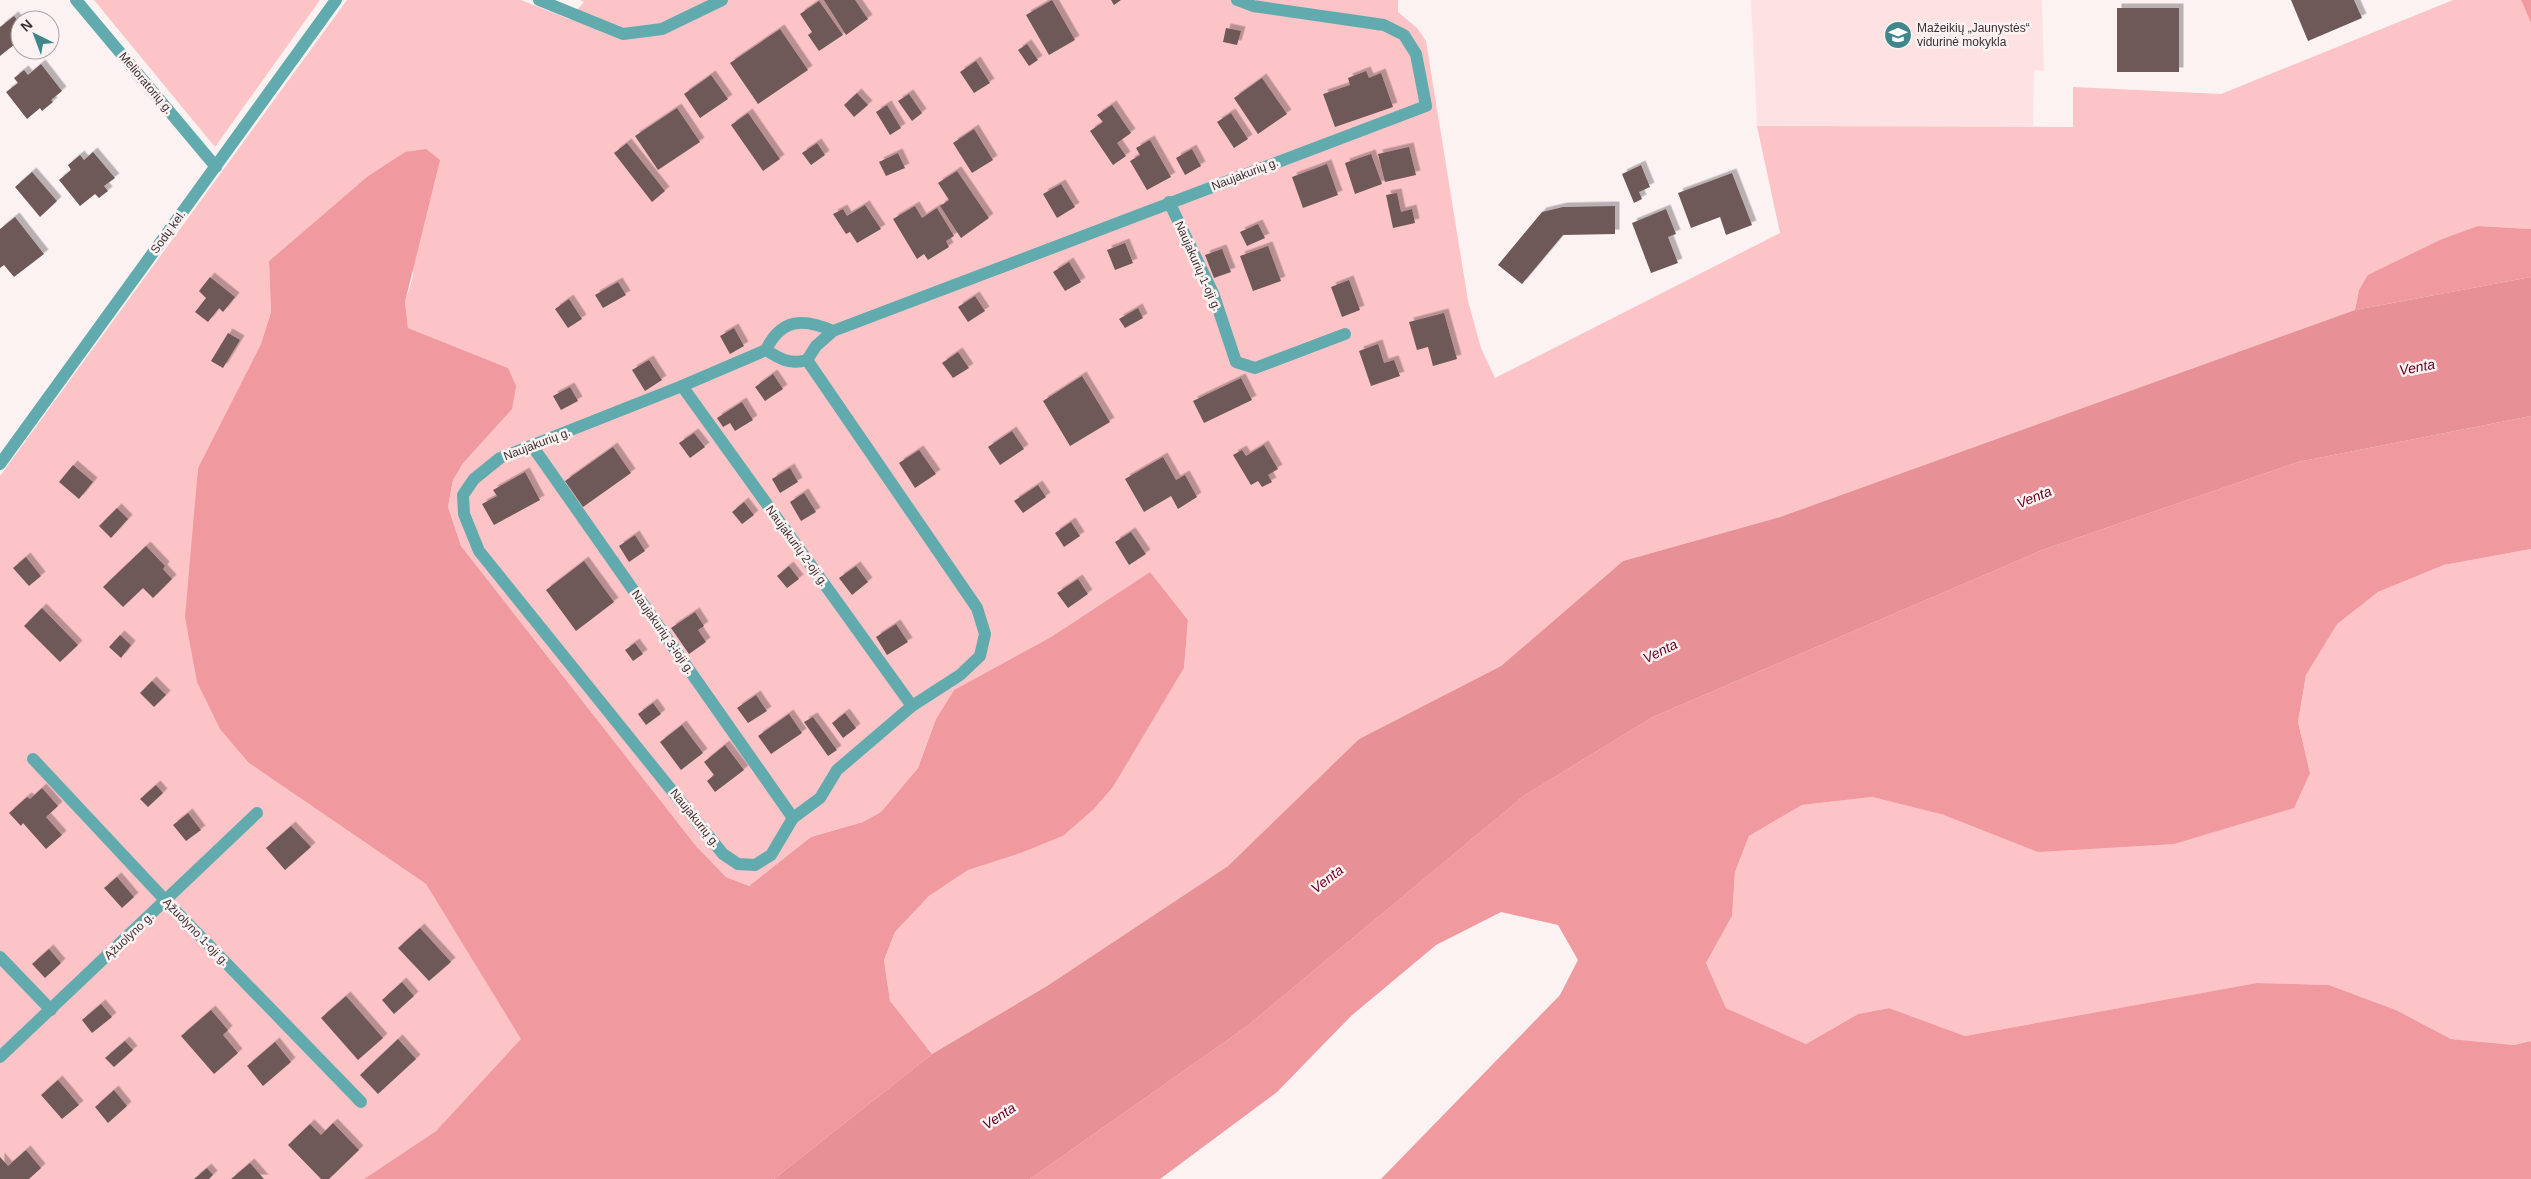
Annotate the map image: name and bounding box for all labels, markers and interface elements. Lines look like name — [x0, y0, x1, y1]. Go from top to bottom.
north arrow — [10, 10, 60, 60]
text: N — [17, 16, 35, 35]
school or university icon: Mažeikių „Jaunystės“ vidurinė mokykla — [1883, 20, 1913, 50]
place label: Mažeikių „Jaunystės“ vidurinė mokykla — [1917, 21, 2030, 49]
street label: Melioratorių g. — [116, 49, 176, 117]
street label: Naujakurių g. — [1209, 155, 1281, 193]
street label: Sodų kel. — [148, 208, 188, 256]
street label: Naujakurių 1-oji g. — [1172, 219, 1224, 313]
water label: Venta — [2398, 356, 2436, 378]
street label: Naujakurių g. — [501, 425, 573, 463]
water label: Venta — [2014, 483, 2054, 511]
street label: Naujakurių 2-oji g. — [763, 503, 831, 589]
street label: Naujakurių 3-ioji g. — [629, 587, 697, 677]
water label: Venta — [1640, 636, 1680, 666]
street label: Naujakurių g. — [667, 786, 723, 850]
water label: Venta — [1308, 861, 1346, 896]
street label: Ąžuolyno 1-oji g. — [160, 895, 232, 969]
street label: Ąžuolyno g. — [101, 909, 157, 963]
water label: Venta — [980, 1099, 1019, 1133]

